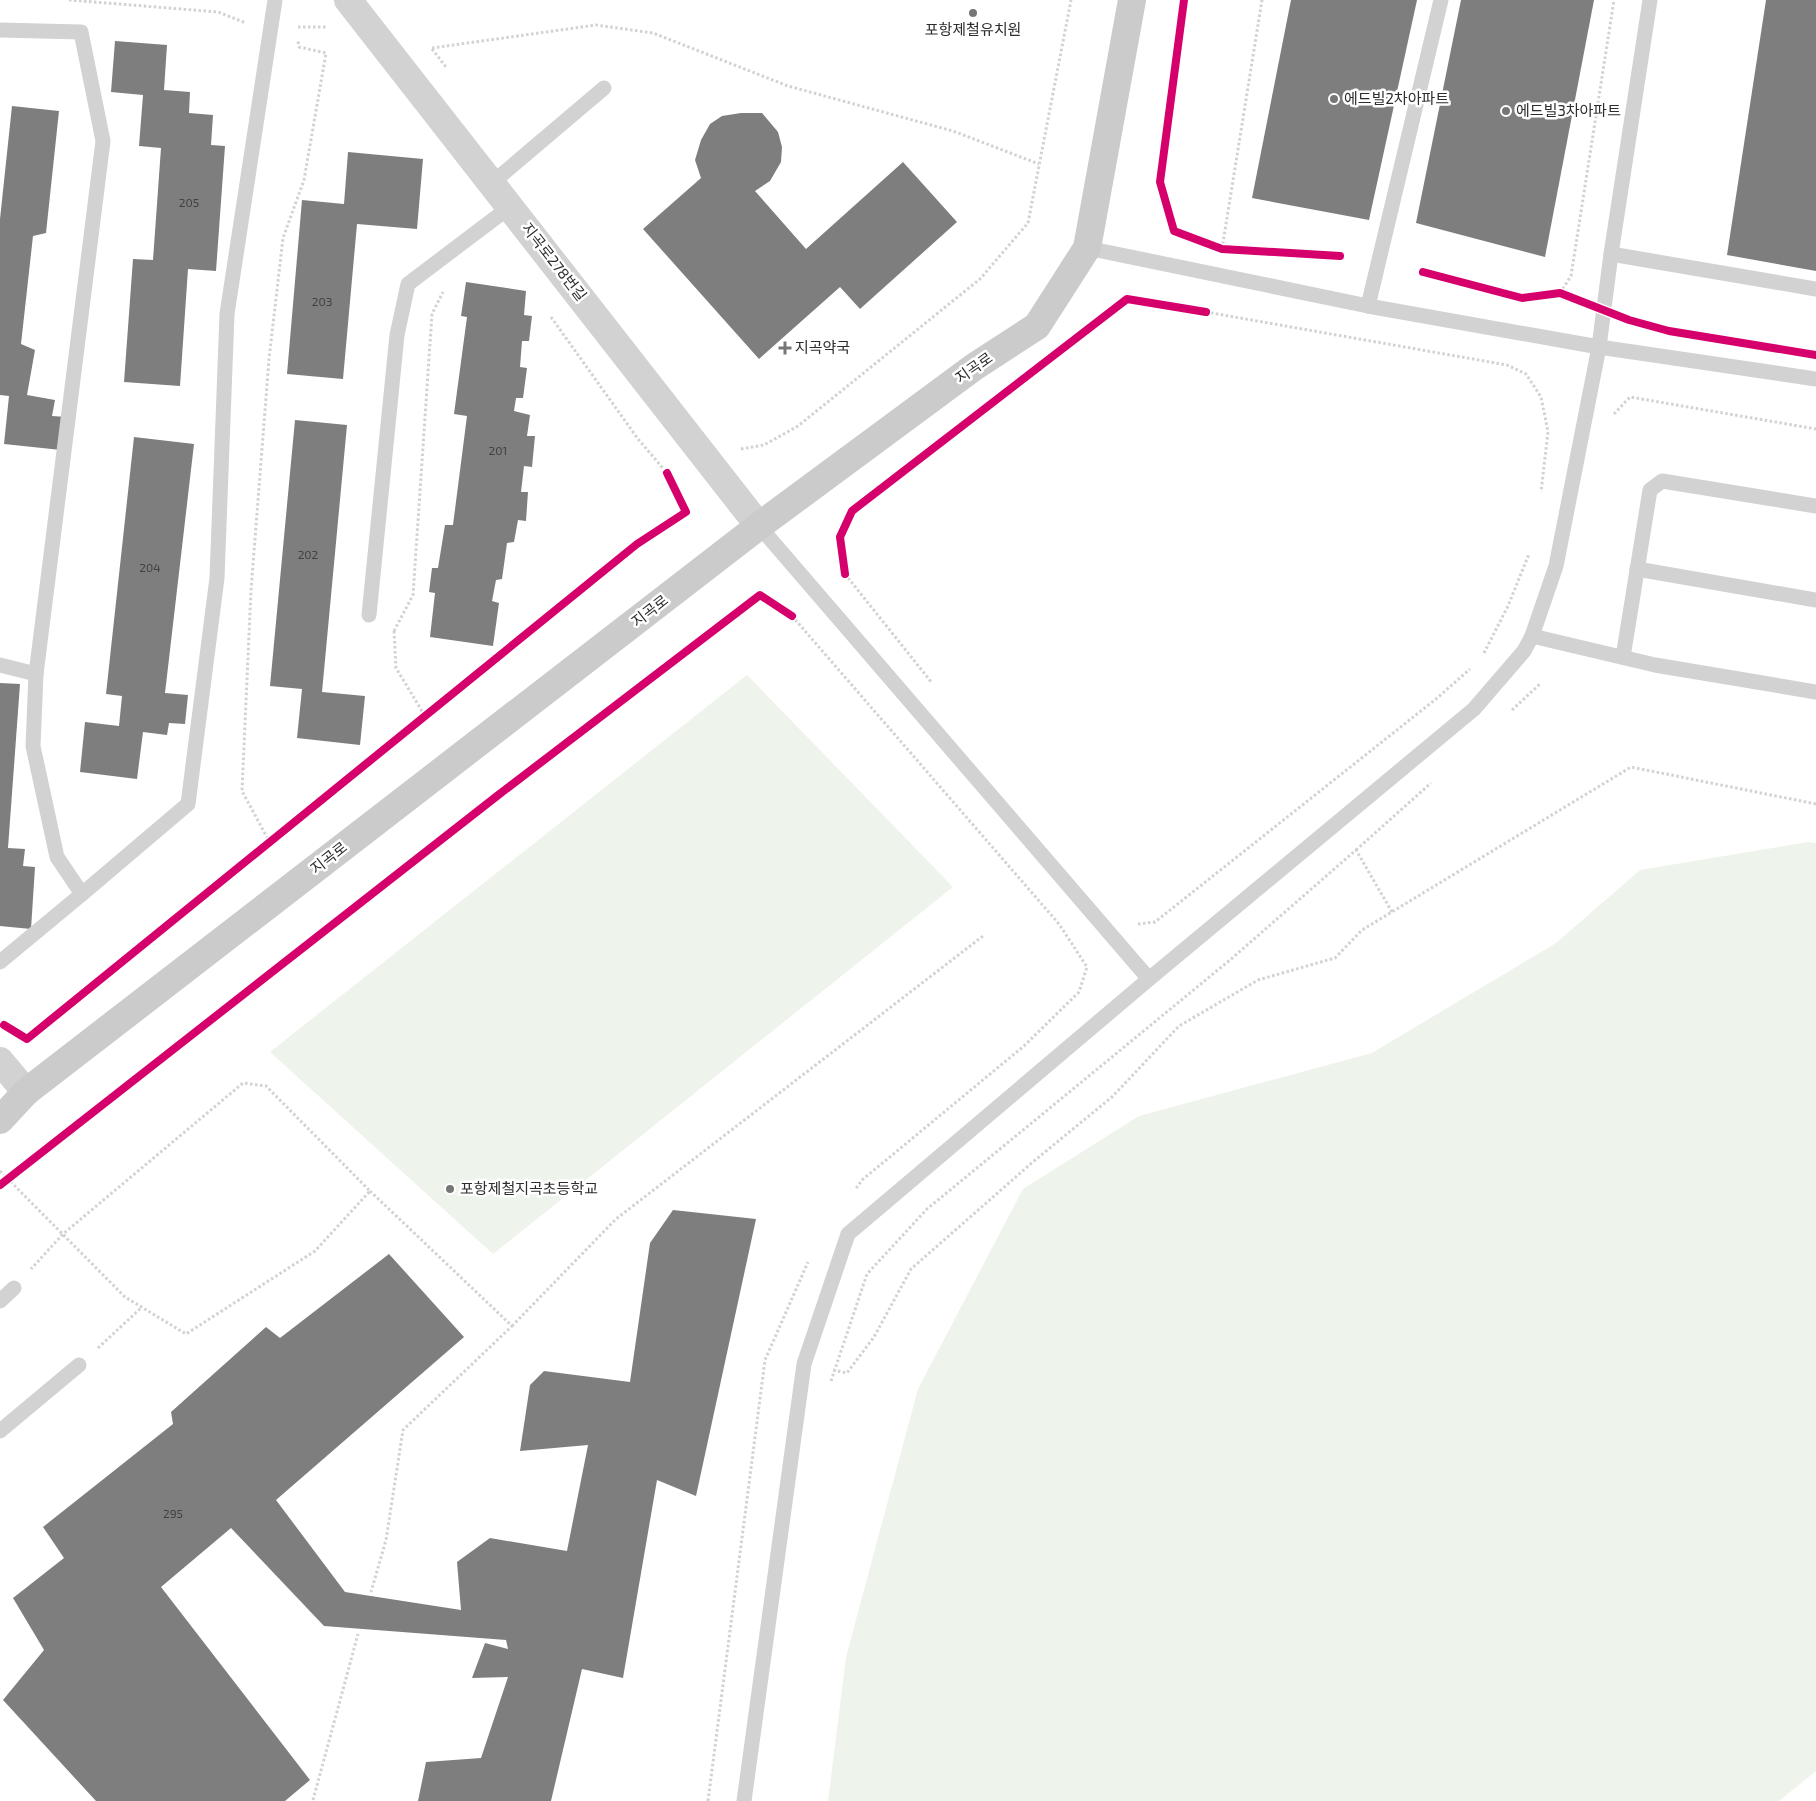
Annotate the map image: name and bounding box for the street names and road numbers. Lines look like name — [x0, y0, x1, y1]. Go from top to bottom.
street label: 지곡로278번길 — [519, 219, 591, 304]
street label: 지곡로 — [951, 348, 996, 386]
street label: 지곡로 — [628, 590, 671, 630]
street label: 지곡로 — [307, 837, 350, 877]

